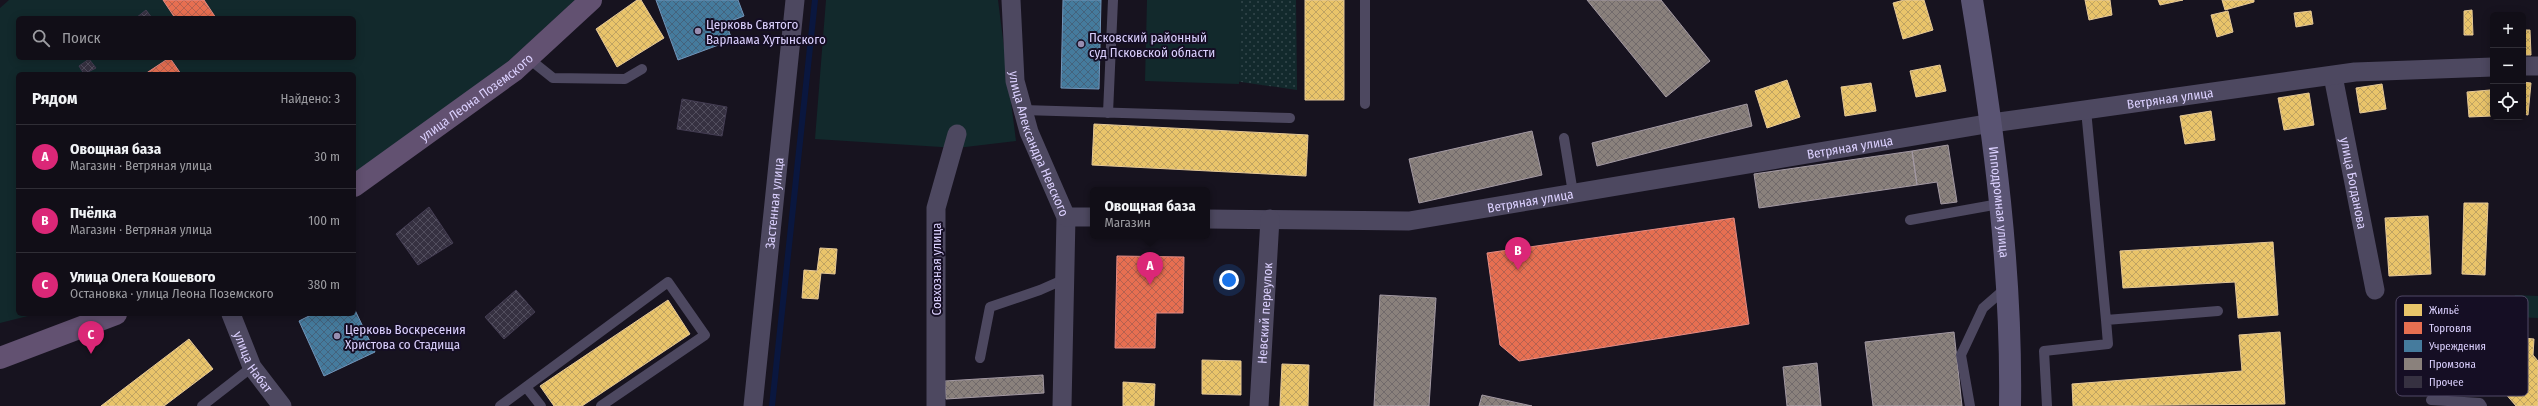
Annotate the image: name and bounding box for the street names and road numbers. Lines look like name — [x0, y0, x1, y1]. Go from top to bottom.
street label: улица Леона Поземского — [416, 50, 536, 144]
street label: улица Александра Невского — [1007, 71, 1072, 219]
street label: Ветряная улица — [2126, 84, 2214, 111]
street label: Ветряная улица — [1806, 132, 1894, 162]
street label: улица Богданова — [2338, 136, 2370, 230]
street label: Ипподромная улица — [1986, 145, 2013, 258]
street label: Застенная улица — [762, 157, 786, 250]
street label: Ветряная улица — [1486, 186, 1575, 215]
street label: Совхозная улица — [929, 223, 944, 315]
street label: Невский переулок — [1254, 262, 1275, 364]
street label: улица Набат — [231, 329, 277, 396]

